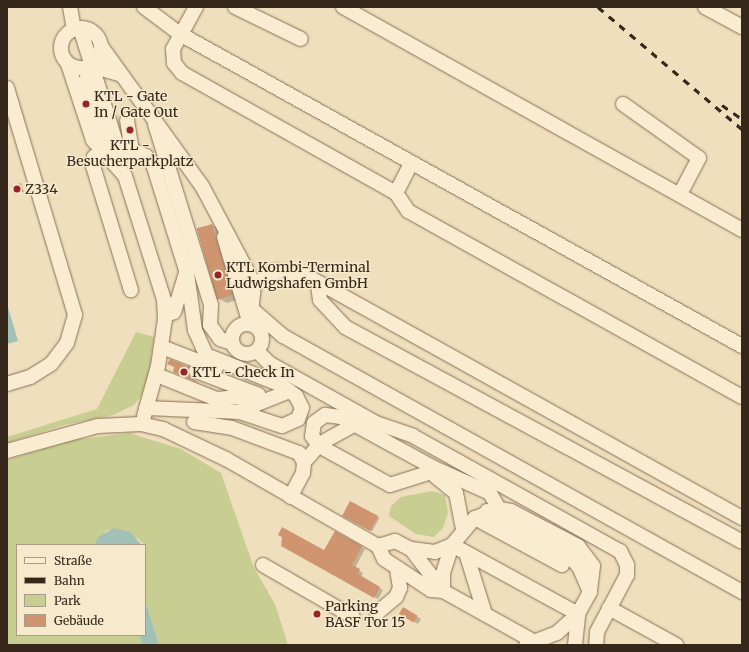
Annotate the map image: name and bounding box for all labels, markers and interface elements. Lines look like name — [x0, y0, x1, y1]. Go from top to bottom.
place label: KTL - Gate In / Gate Out — [94, 88, 178, 120]
marker: KTL - Gate In / Gate Out — [81, 99, 91, 109]
marker: KTL - Besucherparkplatz — [125, 125, 135, 135]
place label: KTL - Besucherparkplatz — [67, 137, 193, 170]
place label: Z334 — [25, 181, 58, 197]
marker: Z334 — [12, 184, 22, 194]
place label: KTL Kombi-Terminal Ludwigshafen GmbH — [226, 259, 370, 292]
marker: KTL Kombi-Terminal Ludwigshafen GmbH — [213, 270, 223, 280]
place label: KTL - Check In — [192, 364, 294, 380]
marker: KTL - Check In — [179, 367, 189, 377]
legend — [16, 544, 146, 636]
text: Straße — [54, 553, 92, 568]
text: Bahn — [54, 573, 85, 588]
text: Park — [54, 593, 81, 608]
place label: Parking BASF Tor 15 — [325, 598, 405, 630]
marker: Parking BASF Tor 15 — [312, 609, 322, 619]
text: Gebäude — [54, 613, 104, 628]

